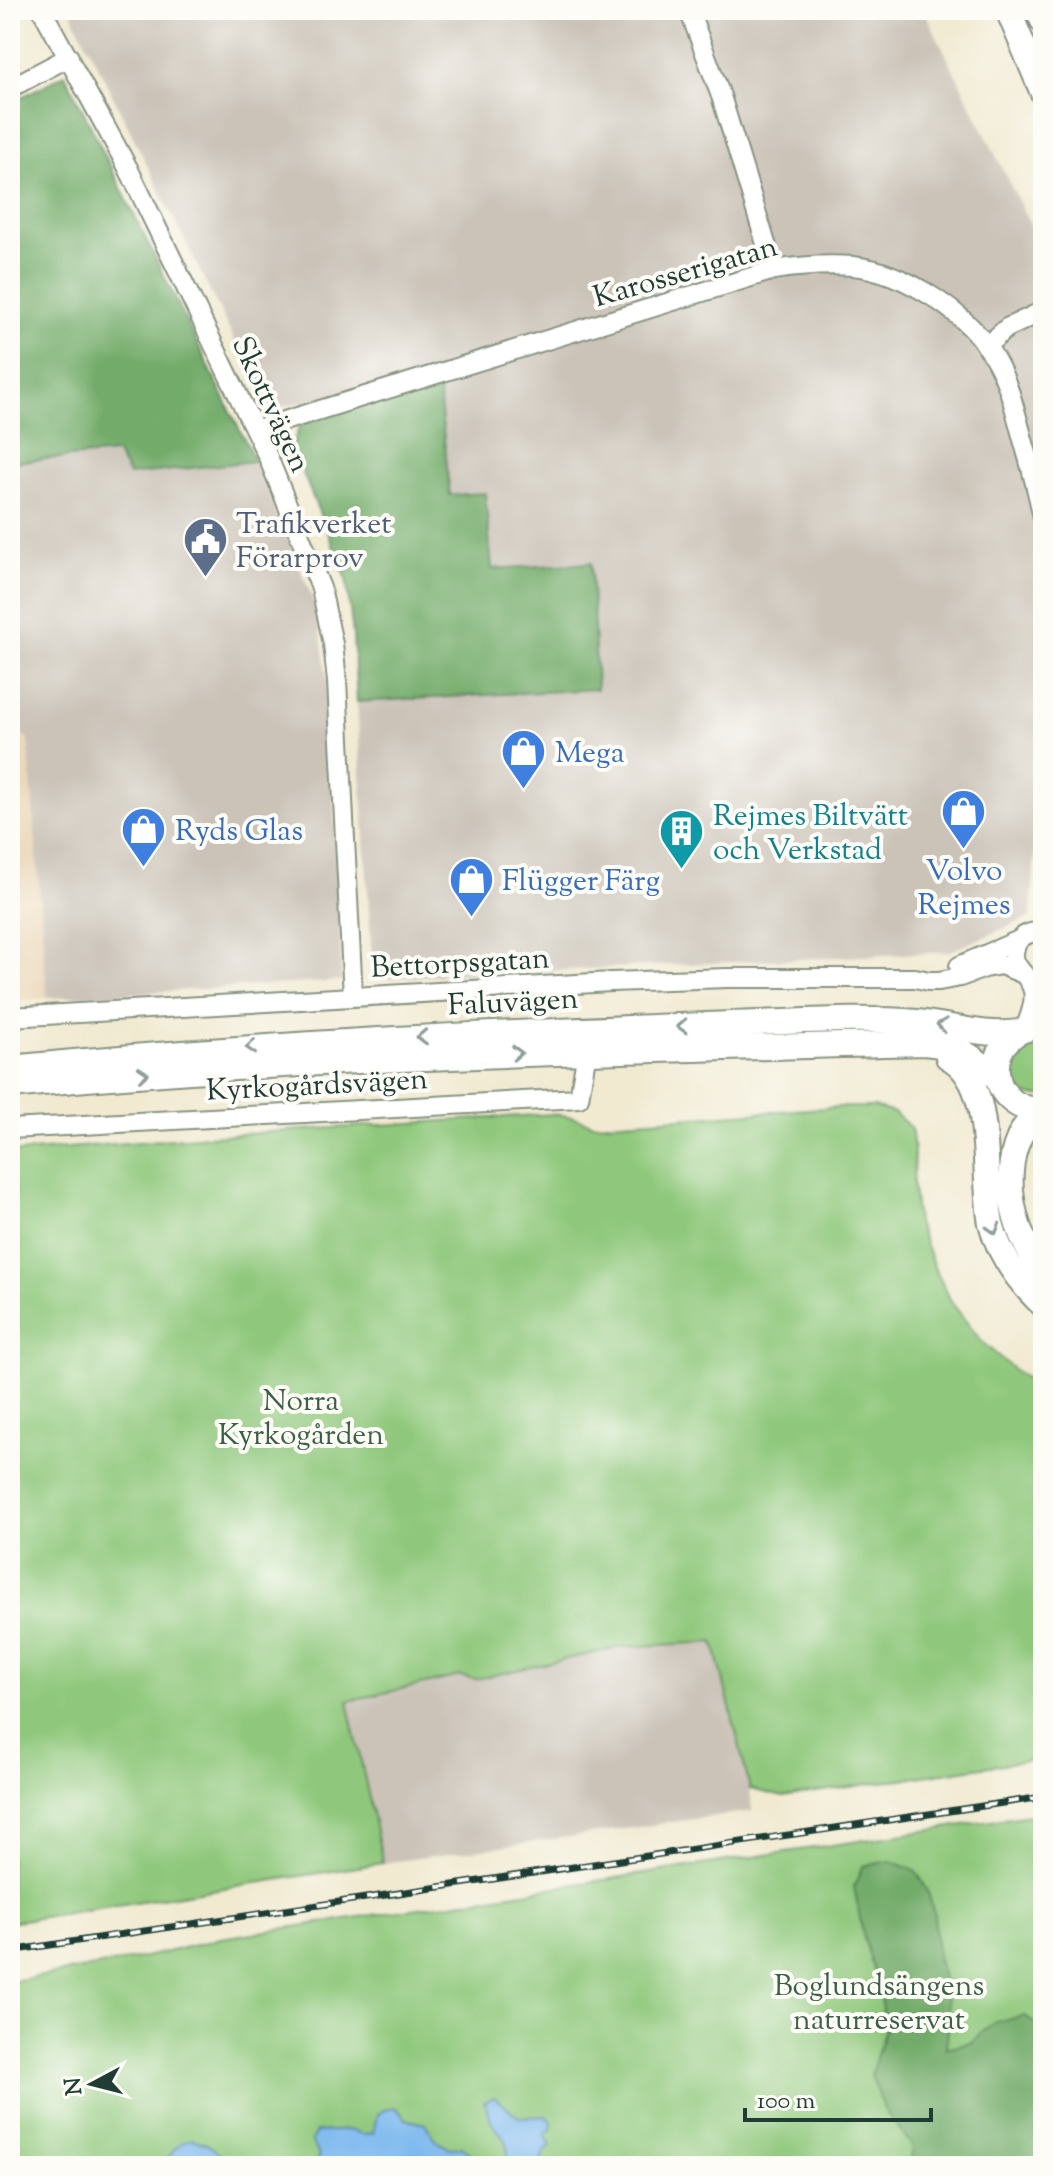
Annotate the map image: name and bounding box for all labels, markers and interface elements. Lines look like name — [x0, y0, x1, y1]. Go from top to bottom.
street label: Karosserigatan — [588, 226, 783, 320]
street label: Skottvägen — [219, 330, 320, 481]
place label: Trafikverket Förarprov — [236, 504, 391, 581]
public building icon: Trafikverket Förarprov — [181, 516, 229, 579]
shop icon: Mega — [500, 728, 548, 791]
place label: Mega — [555, 733, 625, 776]
shop icon: Volvo Rejmes — [940, 788, 988, 851]
place label: Rejmes Biltvätt och Verkstad — [713, 796, 908, 873]
shop icon: Ryds Glas — [120, 806, 168, 869]
building icon: Rejmes Biltvätt och Verkstad — [658, 808, 706, 871]
place label: Ryds Glas — [175, 811, 303, 854]
place label: Volvo Rejmes — [917, 851, 1011, 928]
shop icon: Flügger Färg — [447, 856, 495, 919]
place label: Flügger Färg — [502, 861, 660, 904]
street label: Bettorpsgatan — [369, 938, 551, 991]
street label: Faluvägen — [447, 979, 580, 1028]
one-way arrow — [675, 1017, 688, 1034]
one-way arrow — [935, 1017, 948, 1034]
one-way arrow — [415, 1028, 428, 1045]
one-way arrow — [244, 1038, 257, 1055]
one-way arrow — [511, 1045, 524, 1062]
street label: Kyrkogårdsvägen — [205, 1059, 429, 1114]
one-way arrow — [137, 1066, 150, 1083]
one-way arrow — [985, 1222, 1001, 1236]
park label: Norra Kyrkogården — [218, 1381, 384, 1458]
park label: Boglundsängens naturreservat — [774, 1966, 984, 2043]
north arrow — [52, 2044, 132, 2124]
scale bar — [745, 2072, 931, 2122]
text: N — [58, 2075, 92, 2097]
text: 100 m — [757, 2085, 815, 2119]

